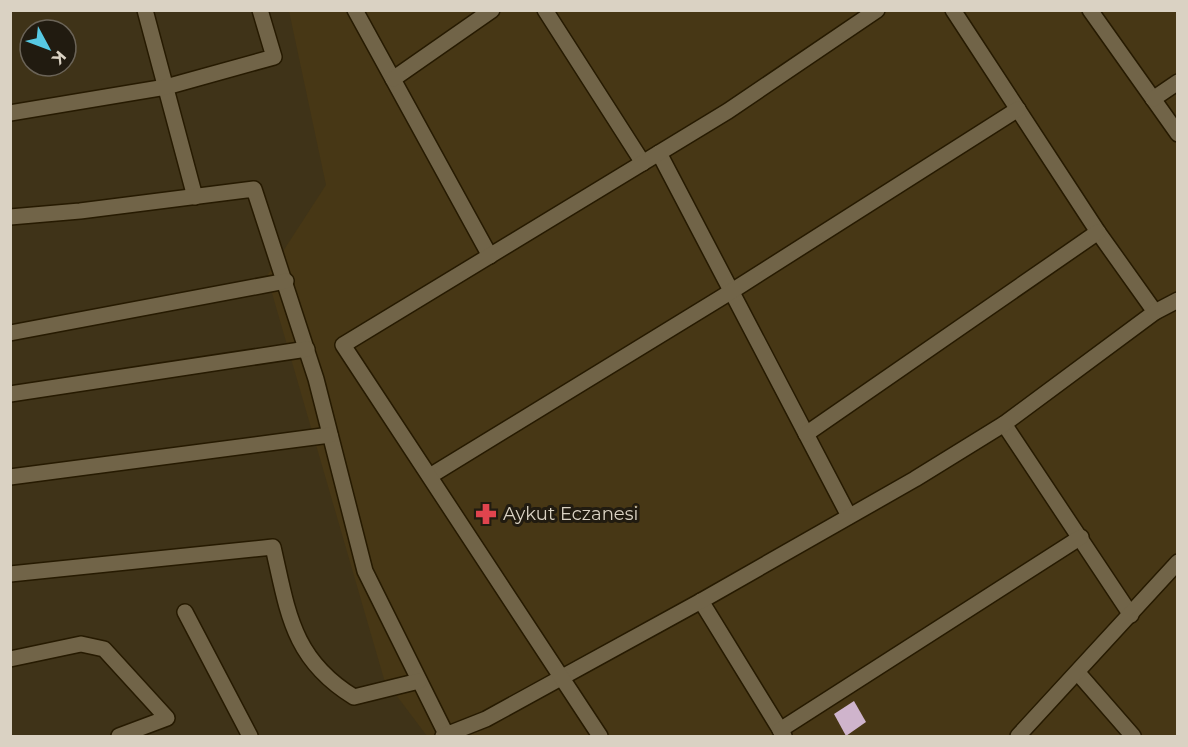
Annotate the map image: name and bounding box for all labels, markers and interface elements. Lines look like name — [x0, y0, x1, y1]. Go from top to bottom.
north arrow — [18, 18, 78, 78]
text: K — [47, 47, 70, 69]
pharmacy icon: Aykut Eczanesi — [474, 502, 498, 526]
place label: Aykut Eczanesi — [503, 503, 638, 525]

